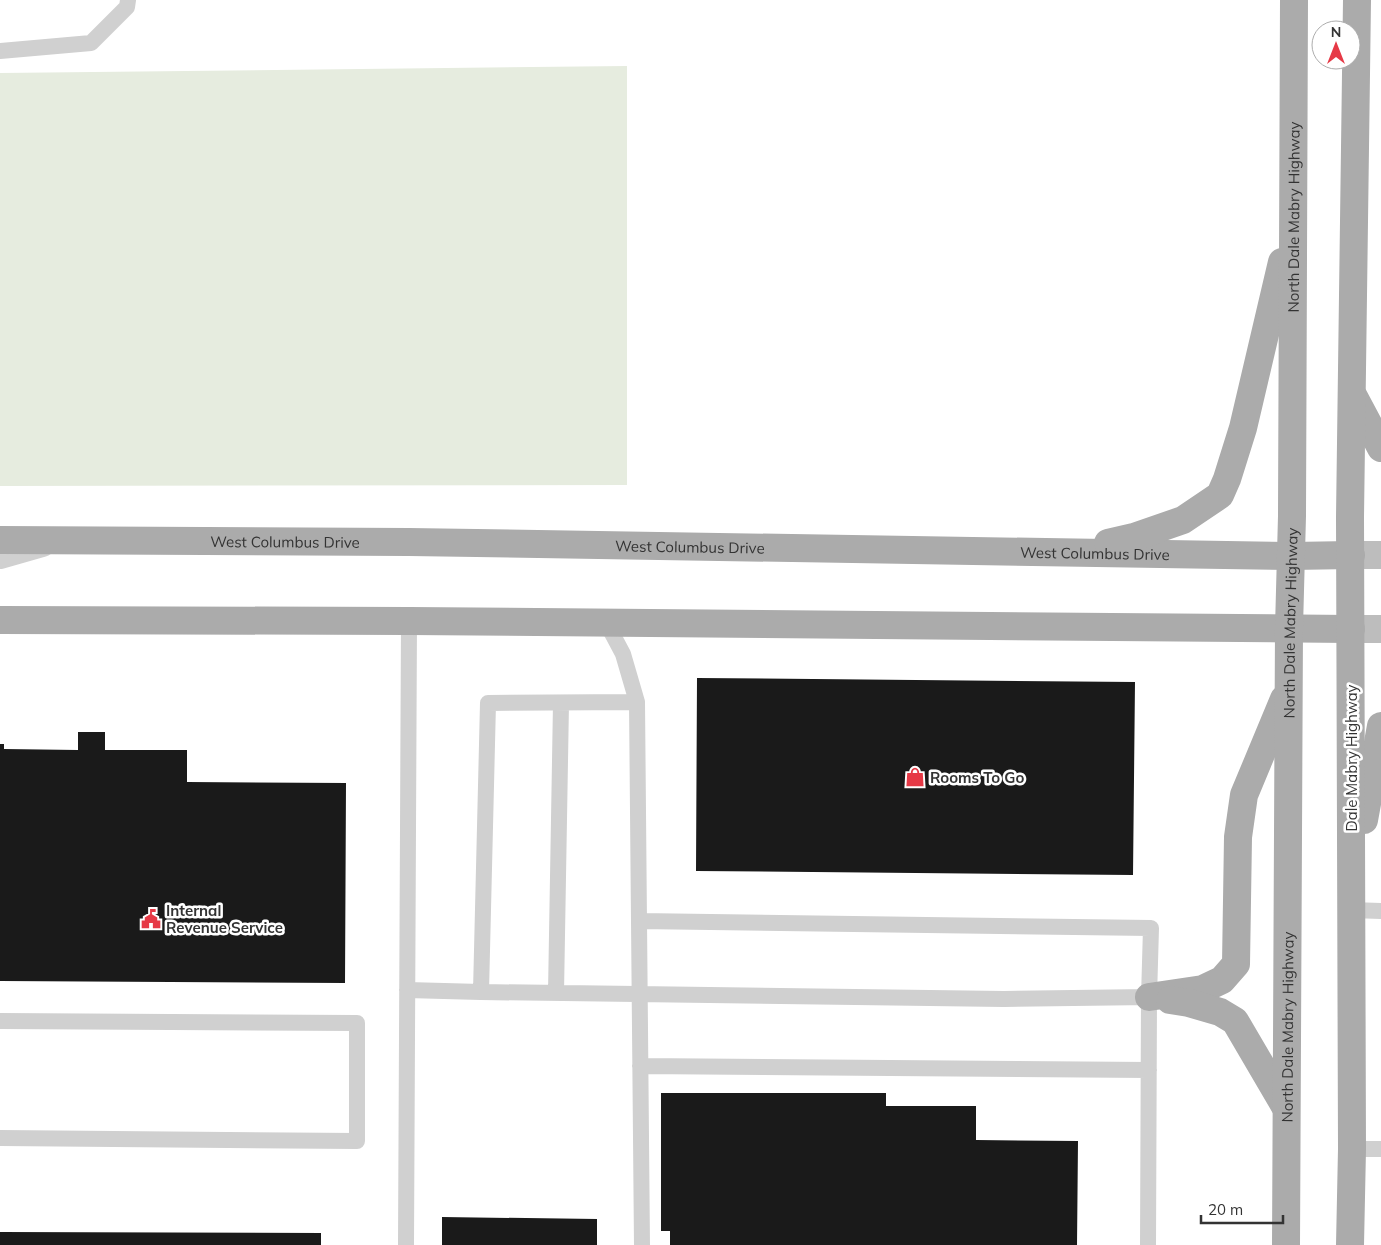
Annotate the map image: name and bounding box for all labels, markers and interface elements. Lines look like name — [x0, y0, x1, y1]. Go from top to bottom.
north arrow — [1311, 20, 1361, 70]
text: N — [1331, 23, 1341, 41]
street label: North Dale Mabry Highway — [1283, 122, 1303, 313]
street label: North Dale Mabry Highway — [1279, 527, 1301, 718]
street label: West Columbus Drive — [210, 532, 360, 551]
street label: West Columbus Drive — [615, 536, 765, 557]
street label: West Columbus Drive — [1020, 542, 1170, 564]
street label: Dale Mabry Highway — [1342, 684, 1361, 832]
shop icon: Rooms To Go — [904, 766, 926, 788]
place label: Rooms To Go — [930, 768, 1024, 787]
place label: Internal Revenue Service — [166, 901, 283, 937]
public building icon: Internal Revenue Service — [140, 908, 162, 930]
street label: North Dale Mabry Highway — [1277, 931, 1297, 1122]
scale bar — [1201, 1192, 1284, 1224]
text: 20 m — [1208, 1200, 1243, 1219]

